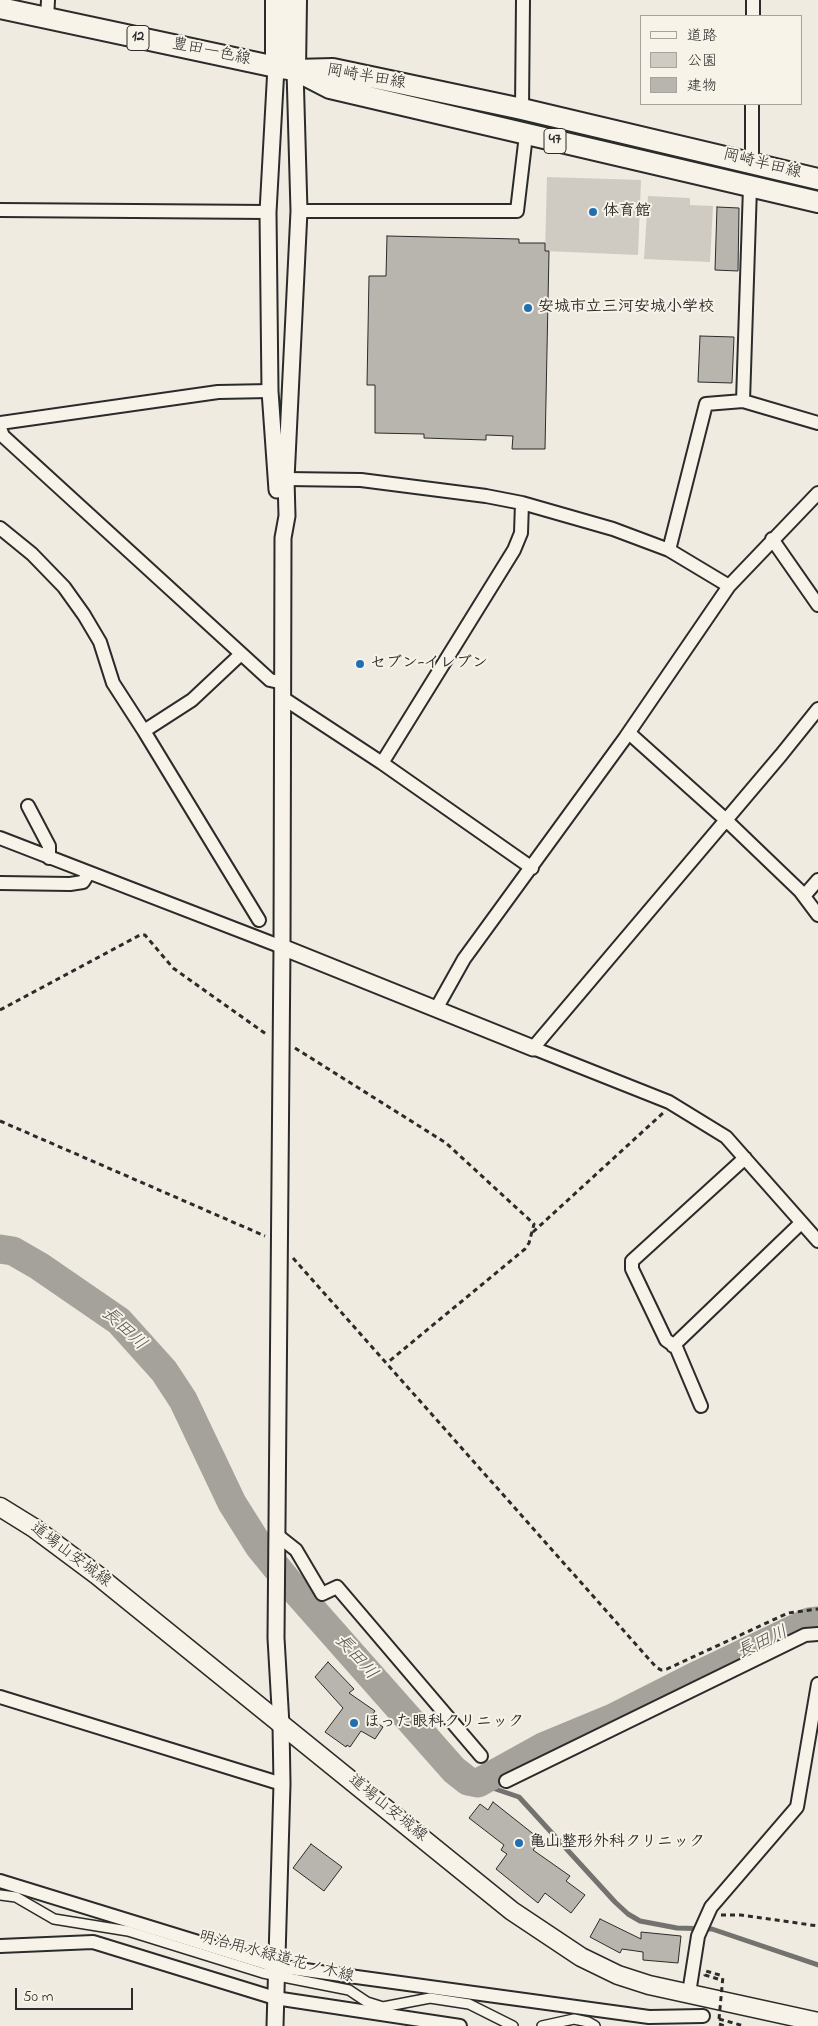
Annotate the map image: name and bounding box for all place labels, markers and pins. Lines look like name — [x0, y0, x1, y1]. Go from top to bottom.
place label: 体育館 — [603, 202, 651, 222]
marker: 体育館 — [587, 206, 599, 218]
place label: 安城市立三河安城小学校 — [538, 298, 714, 318]
marker: 安城市立三河安城小学校 — [522, 302, 534, 314]
place label: セブン-イレブン — [370, 654, 488, 674]
marker: セブン-イレブン — [354, 658, 366, 670]
place label: ほった眼科クリニック — [364, 1713, 524, 1733]
marker: ほった眼科クリニック — [348, 1717, 360, 1729]
place label: 亀山整形外科クリニック — [529, 1833, 705, 1853]
marker: 亀山整形外科クリニック — [513, 1837, 525, 1849]

